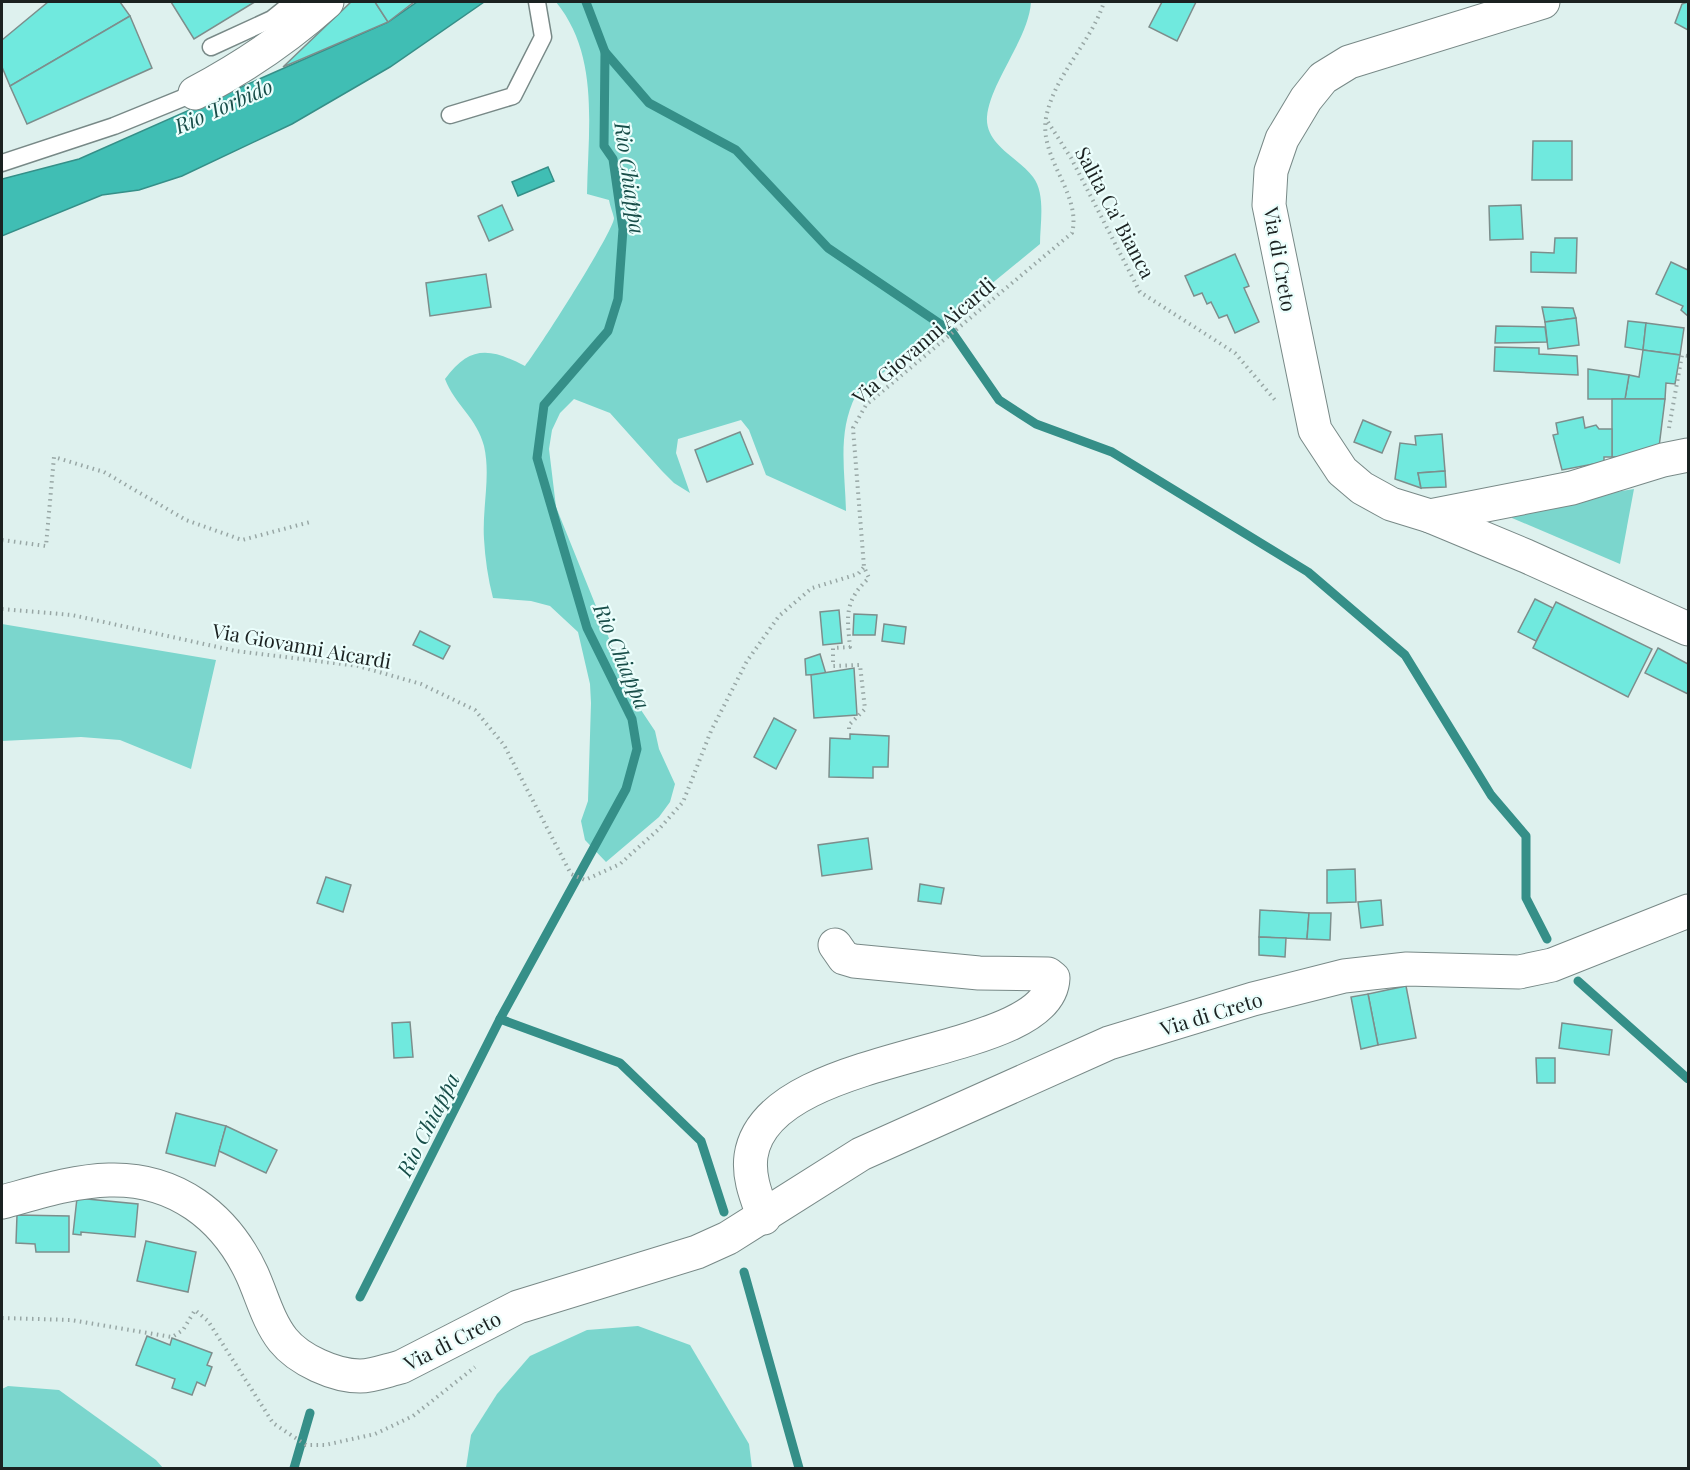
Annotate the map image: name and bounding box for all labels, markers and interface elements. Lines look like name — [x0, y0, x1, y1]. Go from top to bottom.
water label: Rio Torbido — [168, 71, 277, 140]
water label: Rio Chiappa — [609, 119, 653, 236]
street label: Salita Ca' Bianca — [1070, 141, 1162, 283]
street label: Via di Creto — [1258, 204, 1303, 313]
street label: Via Giovanni Aicardi — [845, 270, 1000, 410]
water label: Rio Chiappa — [588, 598, 658, 713]
street label: Via Giovanni Aicardi — [209, 616, 394, 674]
street label: Via di Creto — [1156, 985, 1265, 1042]
water label: Rio Chiappa — [389, 1067, 465, 1181]
street label: Via di Creto — [398, 1304, 505, 1376]

